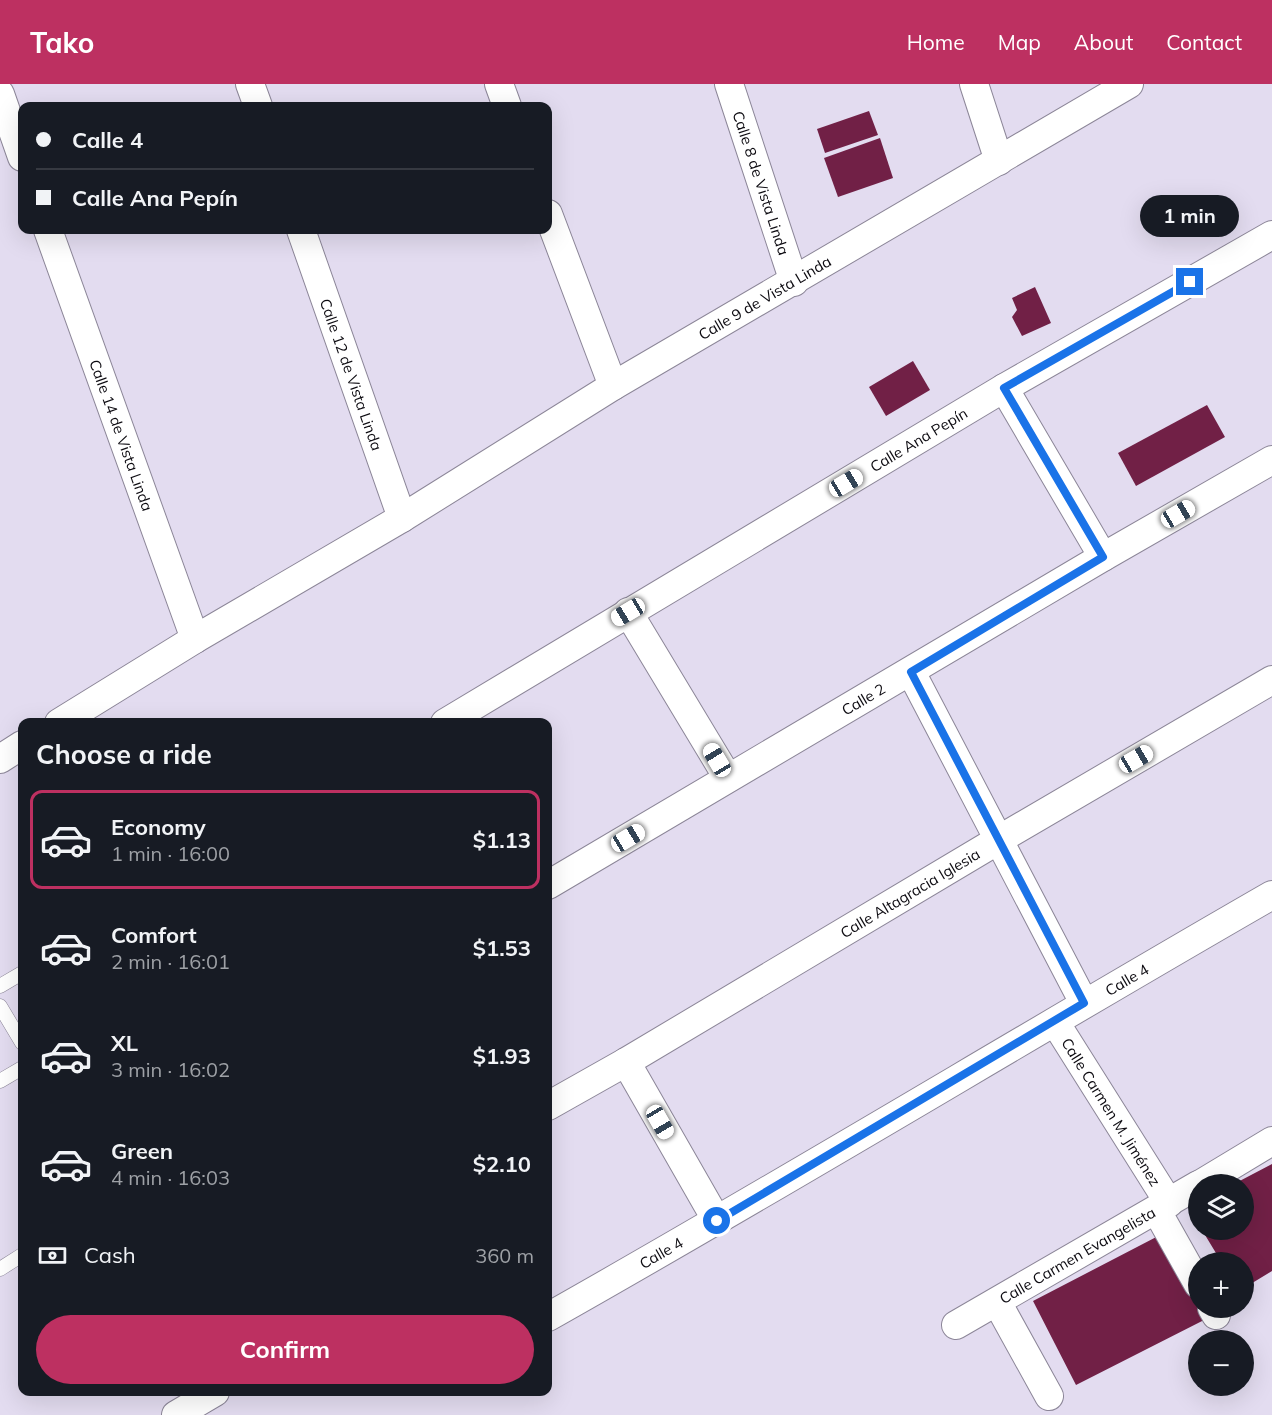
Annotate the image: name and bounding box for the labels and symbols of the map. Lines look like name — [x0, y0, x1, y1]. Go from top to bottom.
street label: Calle 8 de Vista Linda — [729, 108, 794, 257]
callout: 1 min — [1140, 195, 1240, 237]
street label: Calle 9 de Vista Linda — [695, 251, 834, 344]
route end — [1176, 268, 1203, 295]
street label: Calle 12 de Vista Linda — [316, 296, 387, 453]
street label: Calle 14 de Vista Linda — [86, 357, 158, 513]
street label: Calle Ana Pepín — [866, 403, 971, 476]
car — [826, 466, 866, 500]
car — [1158, 497, 1198, 531]
car — [608, 595, 648, 629]
street label: Calle 2 — [838, 679, 888, 719]
car — [700, 740, 734, 780]
car — [1116, 742, 1156, 776]
car — [608, 821, 648, 855]
street label: Calle Altagracia Iglesia — [837, 844, 983, 942]
street label: Calle 4 — [1101, 959, 1152, 1000]
street label: Calle Carmen M. Jiménez — [1058, 1034, 1165, 1190]
car — [643, 1102, 677, 1142]
street label: Calle Carmen Evangelista — [996, 1202, 1159, 1307]
route start — [703, 1207, 730, 1234]
street label: Calle 4 — [636, 1233, 686, 1273]

